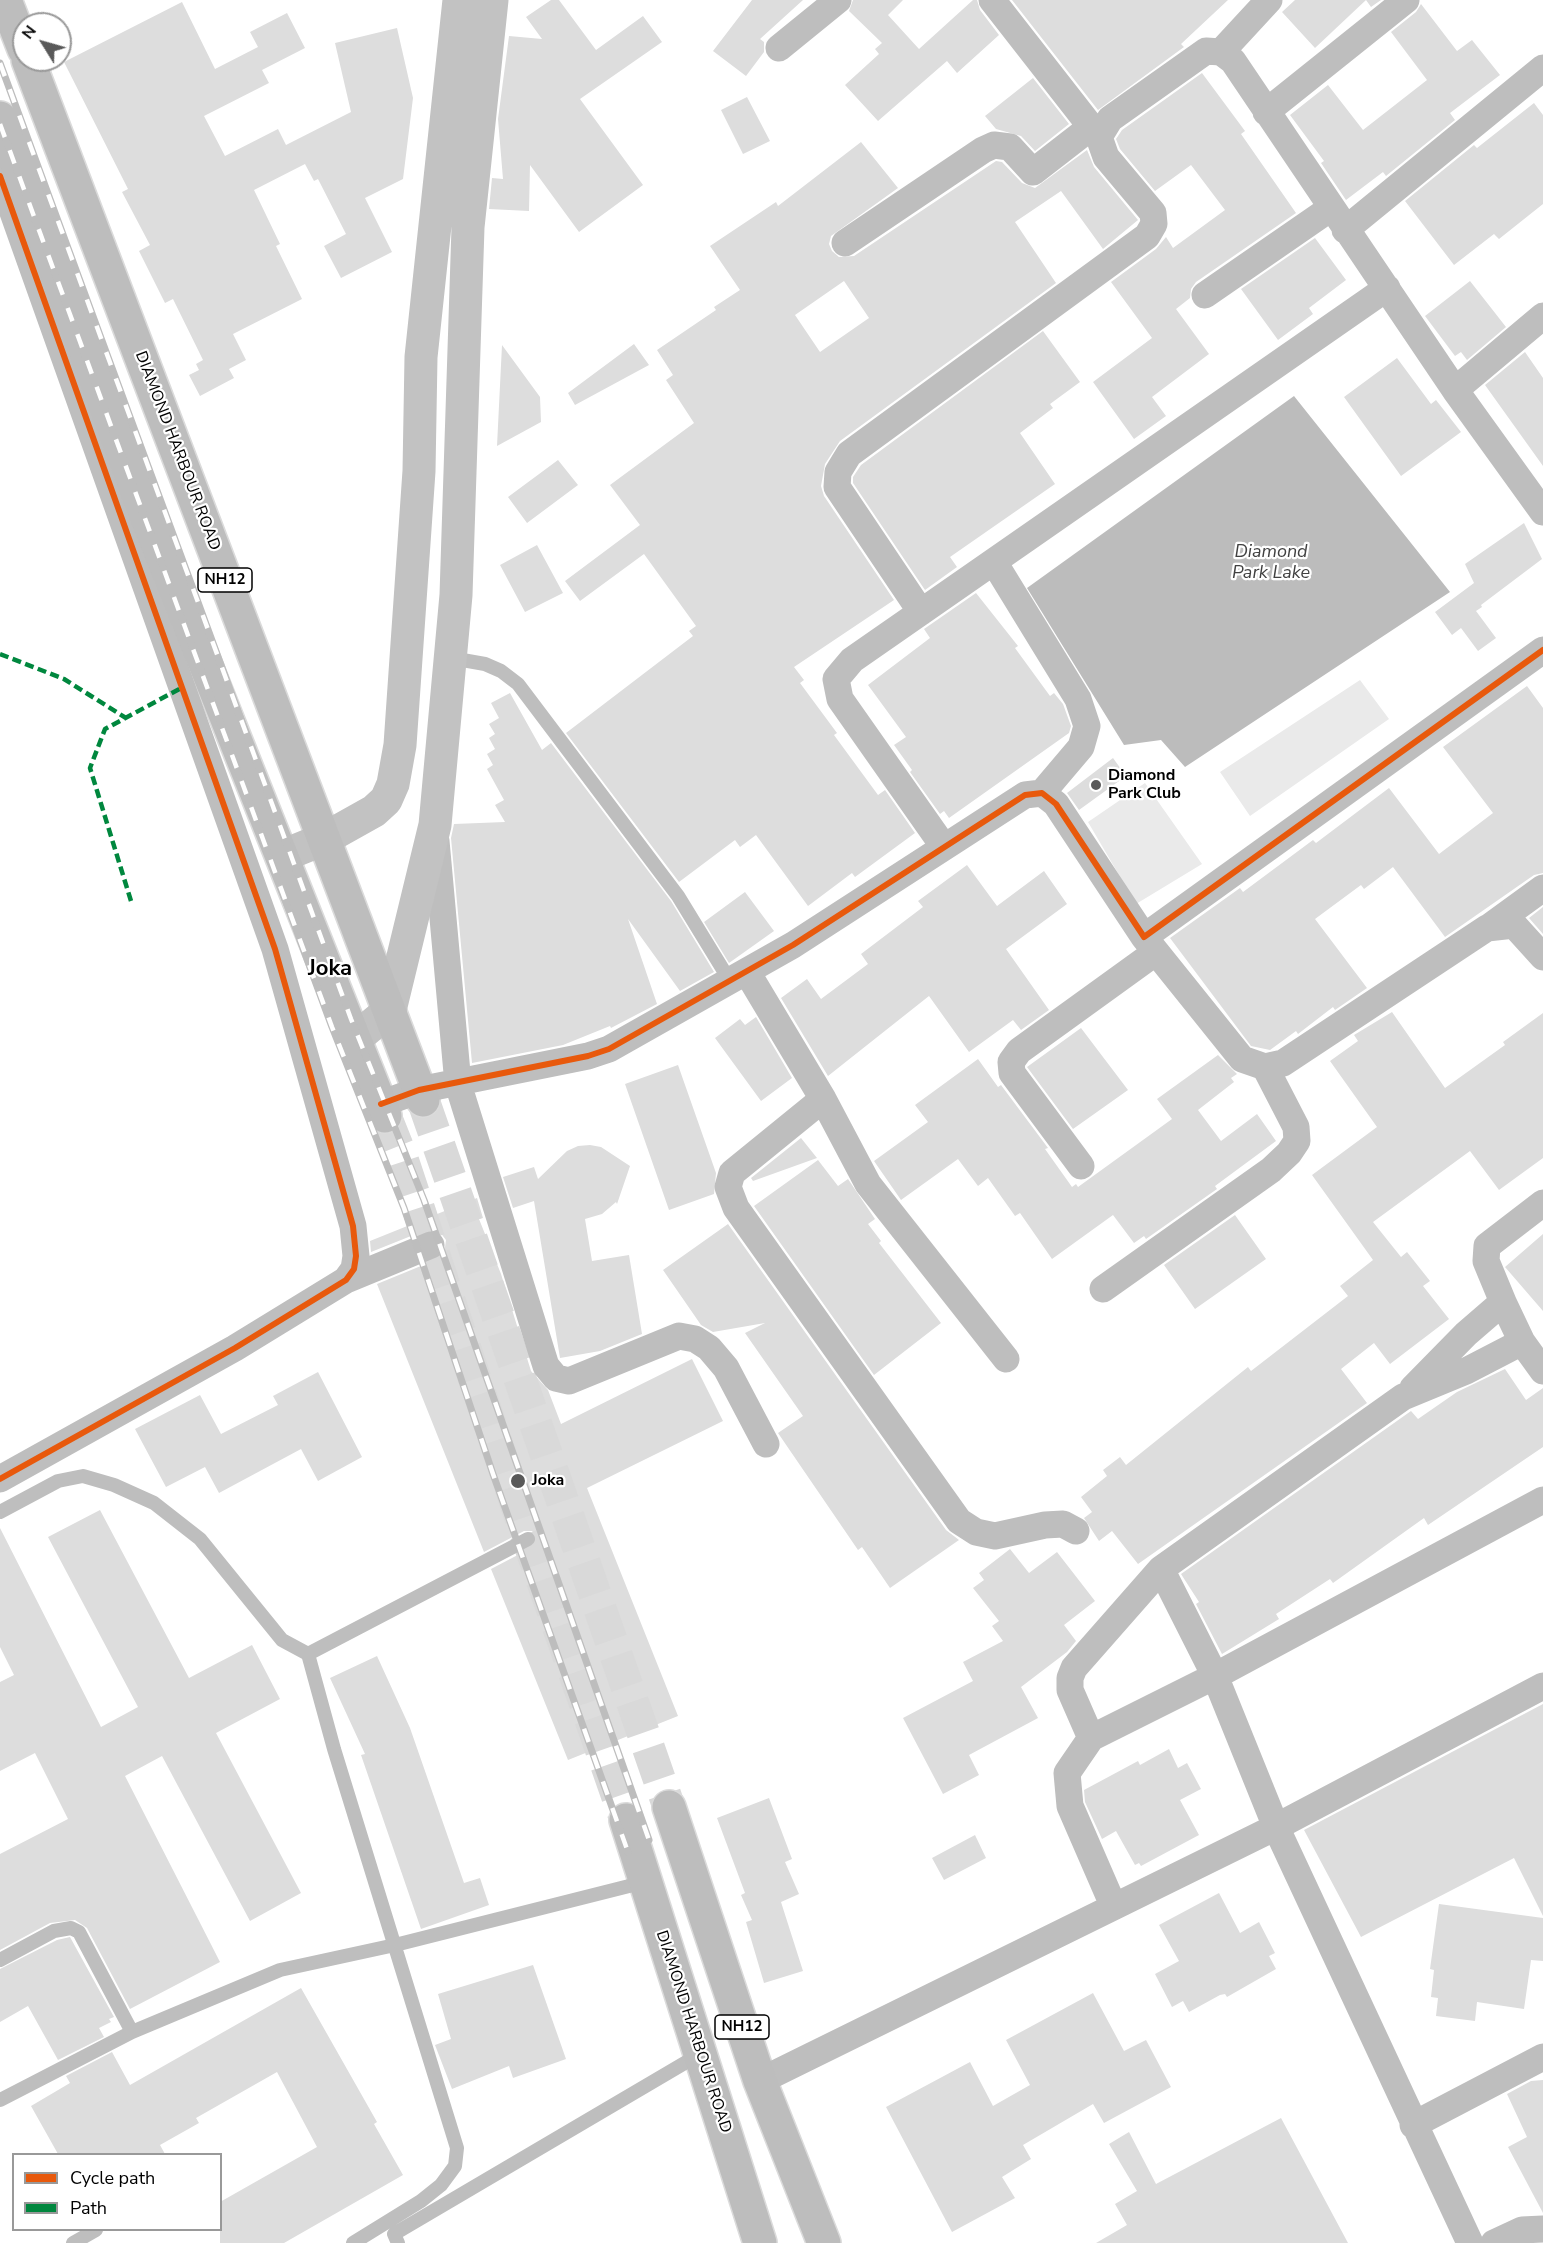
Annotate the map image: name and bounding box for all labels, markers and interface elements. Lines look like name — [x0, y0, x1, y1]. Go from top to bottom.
north arrow — [12, 12, 72, 72]
text: N — [17, 21, 42, 44]
street label: DIAMOND HARBOUR ROAD — [130, 349, 224, 553]
water label: Diamond Park Lake — [1232, 542, 1310, 584]
road number: NH12 — [198, 568, 252, 592]
place label: Diamond Park Club — [1108, 766, 1181, 804]
marker: Diamond Park Club — [1089, 778, 1103, 792]
district label: Joka — [308, 957, 352, 983]
place label: Joka — [532, 1471, 564, 1491]
marker: Joka — [509, 1472, 527, 1490]
street label: DIAMOND HARBOUR ROAD — [651, 1928, 735, 2136]
road number: NH12 — [715, 2015, 769, 2039]
legend — [12, 2153, 222, 2231]
text: Cycle path — [70, 2166, 155, 2190]
text: Path — [70, 2196, 107, 2220]

